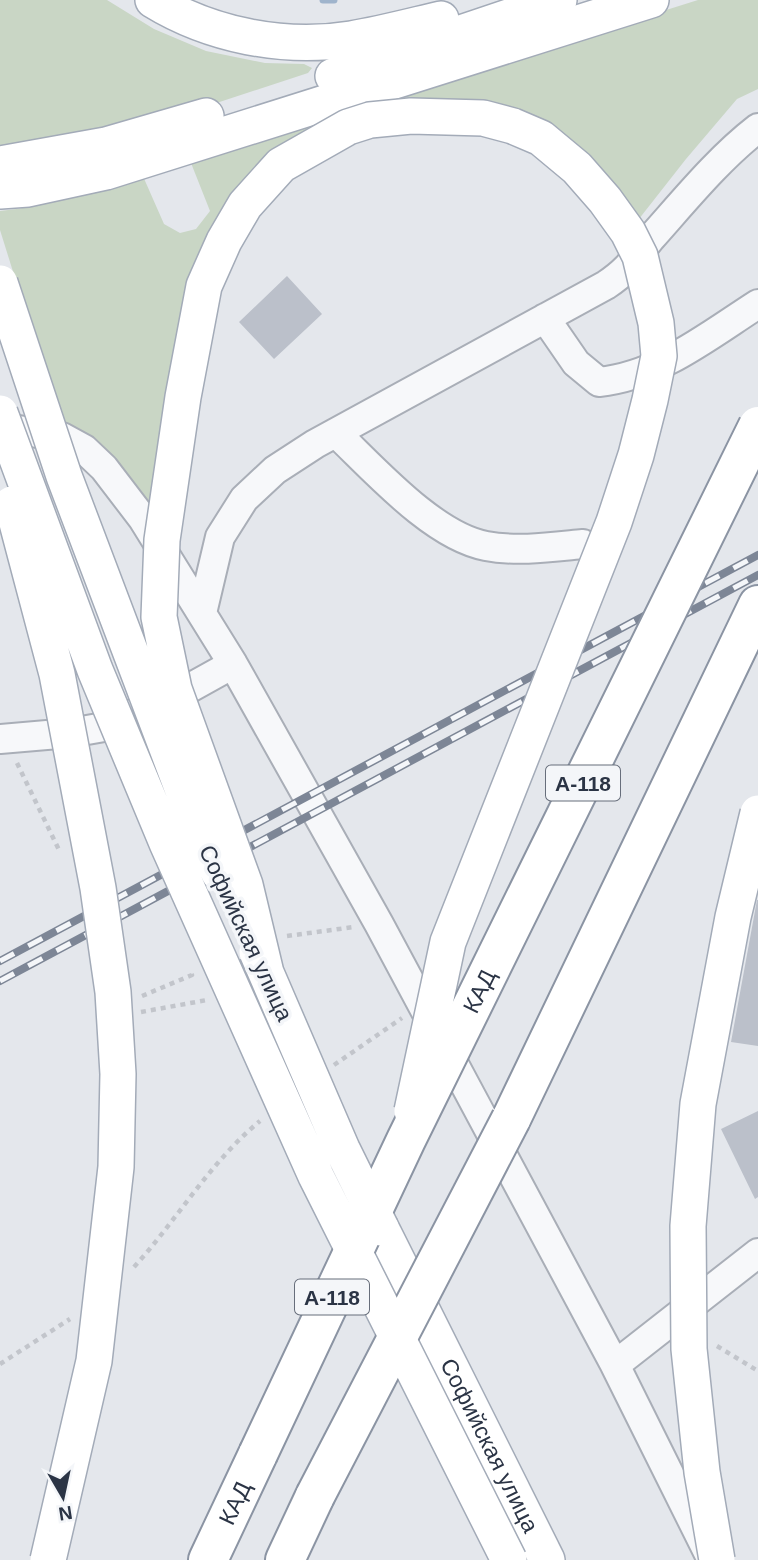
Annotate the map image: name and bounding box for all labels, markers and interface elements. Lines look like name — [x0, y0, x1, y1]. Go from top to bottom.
road number: А-118 — [546, 766, 620, 800]
street label: Софийская улица — [194, 841, 298, 1025]
street label: КАД — [458, 965, 501, 1017]
road number: А-118 — [295, 1280, 369, 1314]
street label: Софийская улица — [435, 1354, 544, 1537]
north arrow — [28, 1462, 98, 1532]
street label: КАД — [214, 1477, 256, 1529]
text: N — [57, 1502, 74, 1525]

